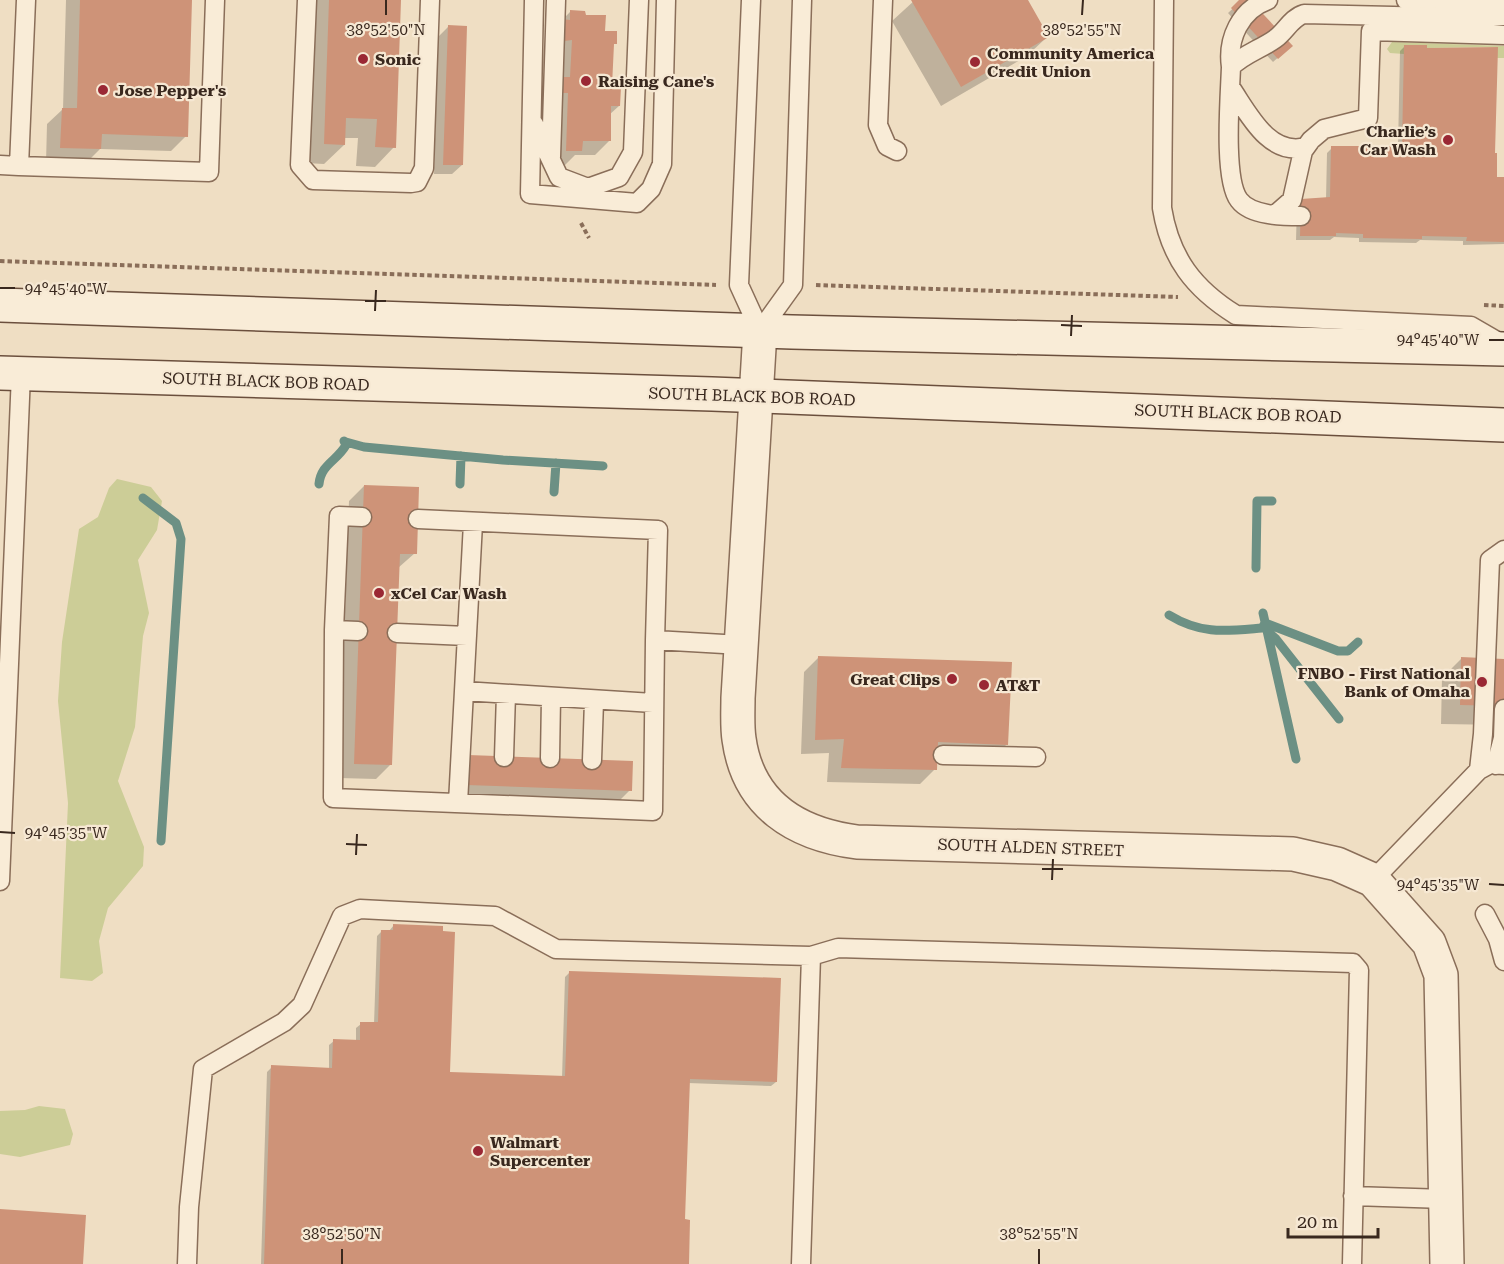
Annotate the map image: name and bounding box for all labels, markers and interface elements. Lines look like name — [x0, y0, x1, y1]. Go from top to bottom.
text: 38°52'50"N — [346, 21, 426, 39]
text: 38°52'55"N — [1042, 21, 1122, 39]
place label: Community America Credit Union — [987, 44, 1155, 81]
place label: Sonic — [375, 50, 421, 69]
marker: Sonic — [356, 52, 370, 66]
marker: Community America Credit Union — [968, 55, 982, 69]
place label: Raising Cane's — [598, 72, 714, 91]
marker: Raising Cane's — [579, 74, 593, 88]
place label: Jose Pepper's — [115, 81, 226, 100]
marker: Jose Pepper's — [96, 83, 110, 97]
place label: Charlie’s Car Wash — [1360, 122, 1436, 159]
marker: Charlie’s Car Wash — [1441, 133, 1455, 147]
text: 94°45'40"W — [25, 280, 108, 298]
text: 94°45'40"W — [1397, 331, 1480, 349]
street label: SOUTH BLACK BOB ROAD — [162, 368, 370, 395]
street label: SOUTH BLACK BOB ROAD — [648, 383, 856, 410]
street label: SOUTH BLACK BOB ROAD — [1134, 400, 1342, 427]
place label: xCel Car Wash — [391, 584, 507, 603]
marker: xCel Car Wash — [372, 586, 386, 600]
place label: FNBO - First National Bank of Omaha — [1298, 664, 1471, 701]
place label: Great Clips — [850, 670, 940, 689]
marker: Great Clips — [945, 672, 959, 686]
marker: FNBO - First National Bank of Omaha — [1475, 675, 1489, 689]
place label: AT&T — [996, 676, 1041, 695]
marker: AT&T — [977, 678, 991, 692]
text: 94°45'35"W — [25, 824, 108, 842]
street label: SOUTH ALDEN STREET — [937, 835, 1125, 860]
text: 94°45'35"W — [1397, 876, 1480, 894]
place label: Walmart Supercenter — [490, 1133, 590, 1170]
marker: Walmart Supercenter — [471, 1144, 485, 1158]
scale bar — [1288, 1201, 1378, 1239]
text: 20 m — [1297, 1211, 1338, 1232]
text: 38°52'50"N — [302, 1225, 382, 1243]
text: 38°52'55"N — [999, 1225, 1079, 1243]

